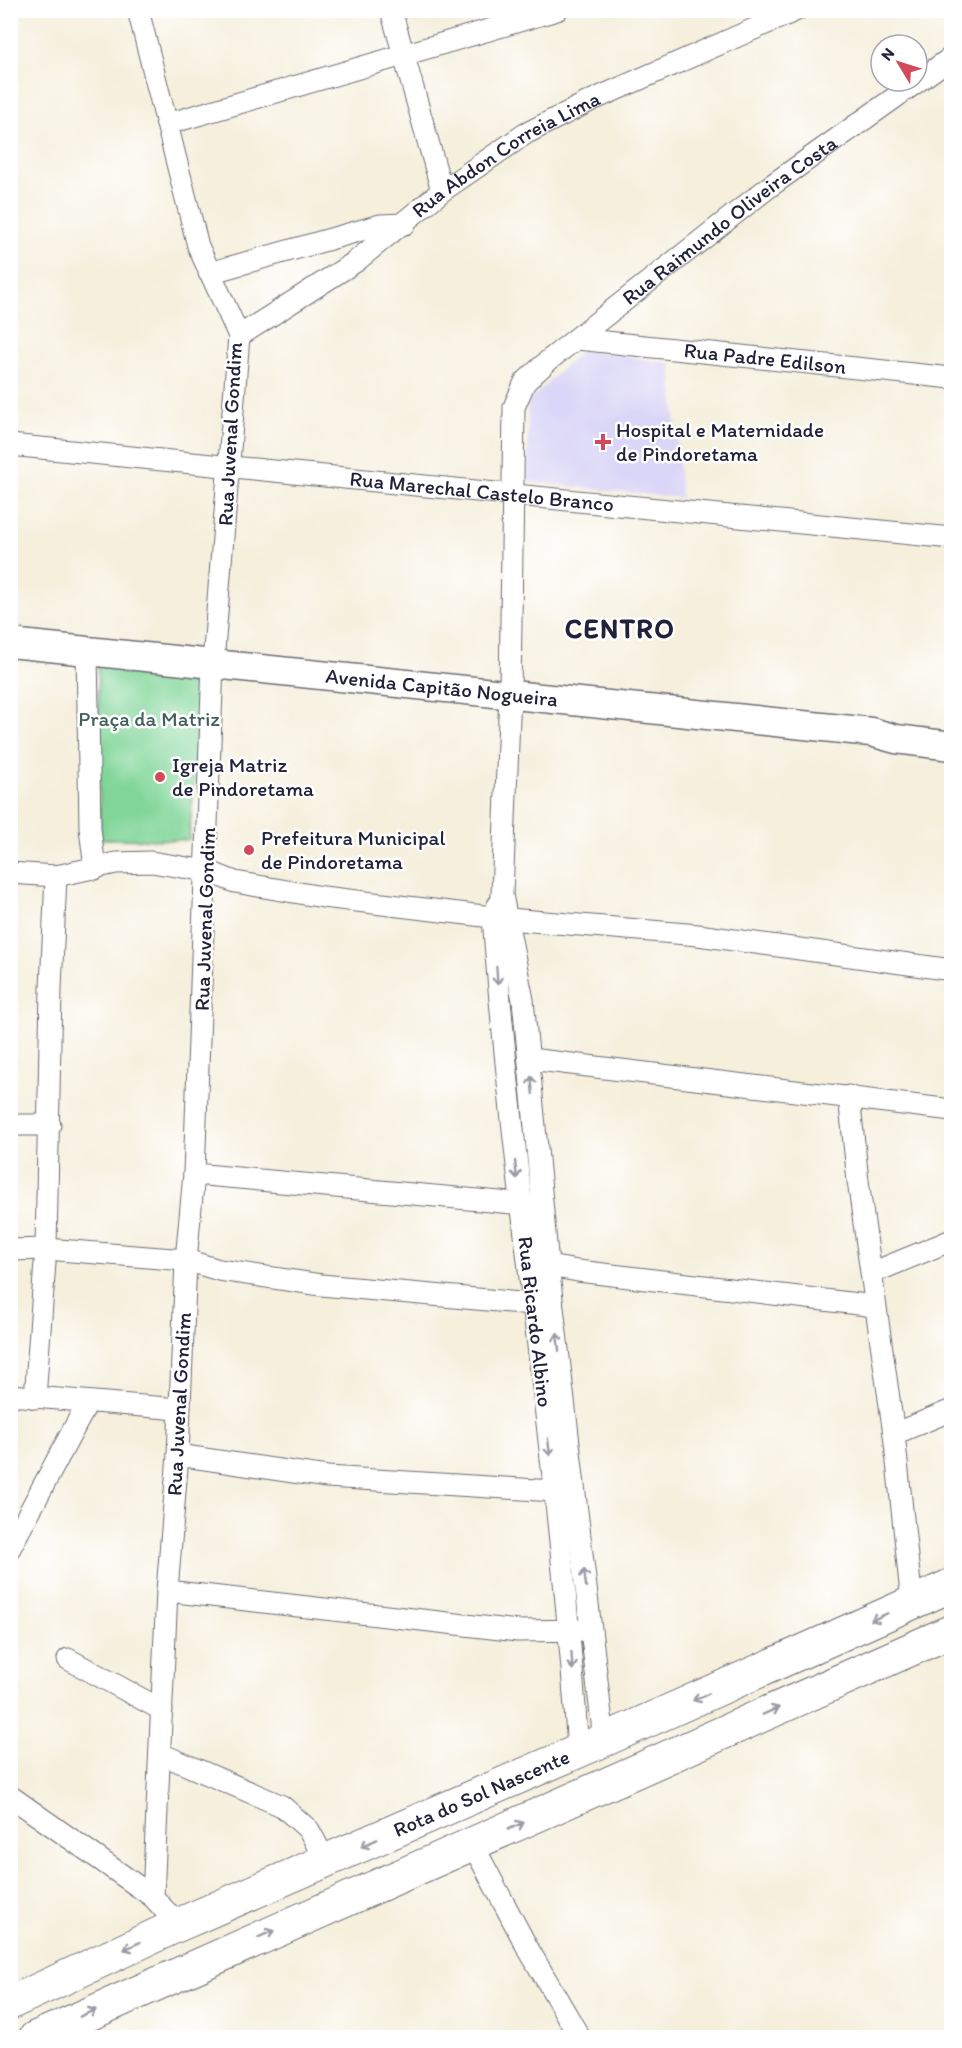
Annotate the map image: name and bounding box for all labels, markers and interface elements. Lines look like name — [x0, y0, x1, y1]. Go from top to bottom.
north arrow — [869, 33, 929, 93]
text: N — [877, 44, 898, 64]
street label: Rua Abdon Correia Lima — [407, 85, 604, 223]
street label: Rua Raimundo Oliveira Costa — [617, 130, 842, 310]
street label: Rua Padre Edilson — [683, 337, 847, 379]
street label: Rua Juvenal Gondim — [212, 341, 247, 526]
place label: Hospital e Maternidade de Pindoretama — [616, 417, 824, 466]
marker: Hospital e Maternidade de Pindoretama — [594, 433, 612, 451]
street label: Rua Marechal Castelo Branco — [348, 466, 615, 517]
district label: CENTRO — [565, 612, 675, 645]
street label: Avenida Capitão Nogueira — [324, 663, 559, 712]
park label: Praça da Matriz — [78, 706, 220, 731]
place label: Igreja Matriz de Pindoretama — [172, 752, 314, 801]
marker: Igreja Matriz de Pindoretama — [153, 770, 167, 784]
place label: Prefeitura Municipal de Pindoretama — [261, 825, 445, 874]
street label: Rua Juvenal Gondim — [189, 826, 220, 1011]
marker: Prefeitura Municipal de Pindoretama — [242, 843, 256, 857]
one-way arrow — [492, 965, 503, 985]
one-way arrow — [526, 1076, 537, 1096]
one-way arrow — [511, 1159, 522, 1179]
street label: Rua Ricardo Albino — [513, 1235, 558, 1408]
street label: Rua Juvenal Gondim — [161, 1311, 196, 1496]
one-way arrow — [552, 1333, 563, 1353]
one-way arrow — [544, 1436, 555, 1456]
one-way arrow — [580, 1568, 591, 1588]
one-way arrow — [870, 1613, 888, 1624]
one-way arrow — [567, 1651, 578, 1671]
one-way arrow — [692, 1692, 710, 1703]
one-way arrow — [761, 1704, 779, 1716]
street label: Rota do Sol Nascente — [389, 1744, 573, 1842]
one-way arrow — [507, 1819, 525, 1831]
one-way arrow — [360, 1838, 378, 1849]
one-way arrow — [257, 1928, 275, 1939]
one-way arrow — [124, 1941, 142, 1953]
one-way arrow — [79, 2007, 97, 2019]

